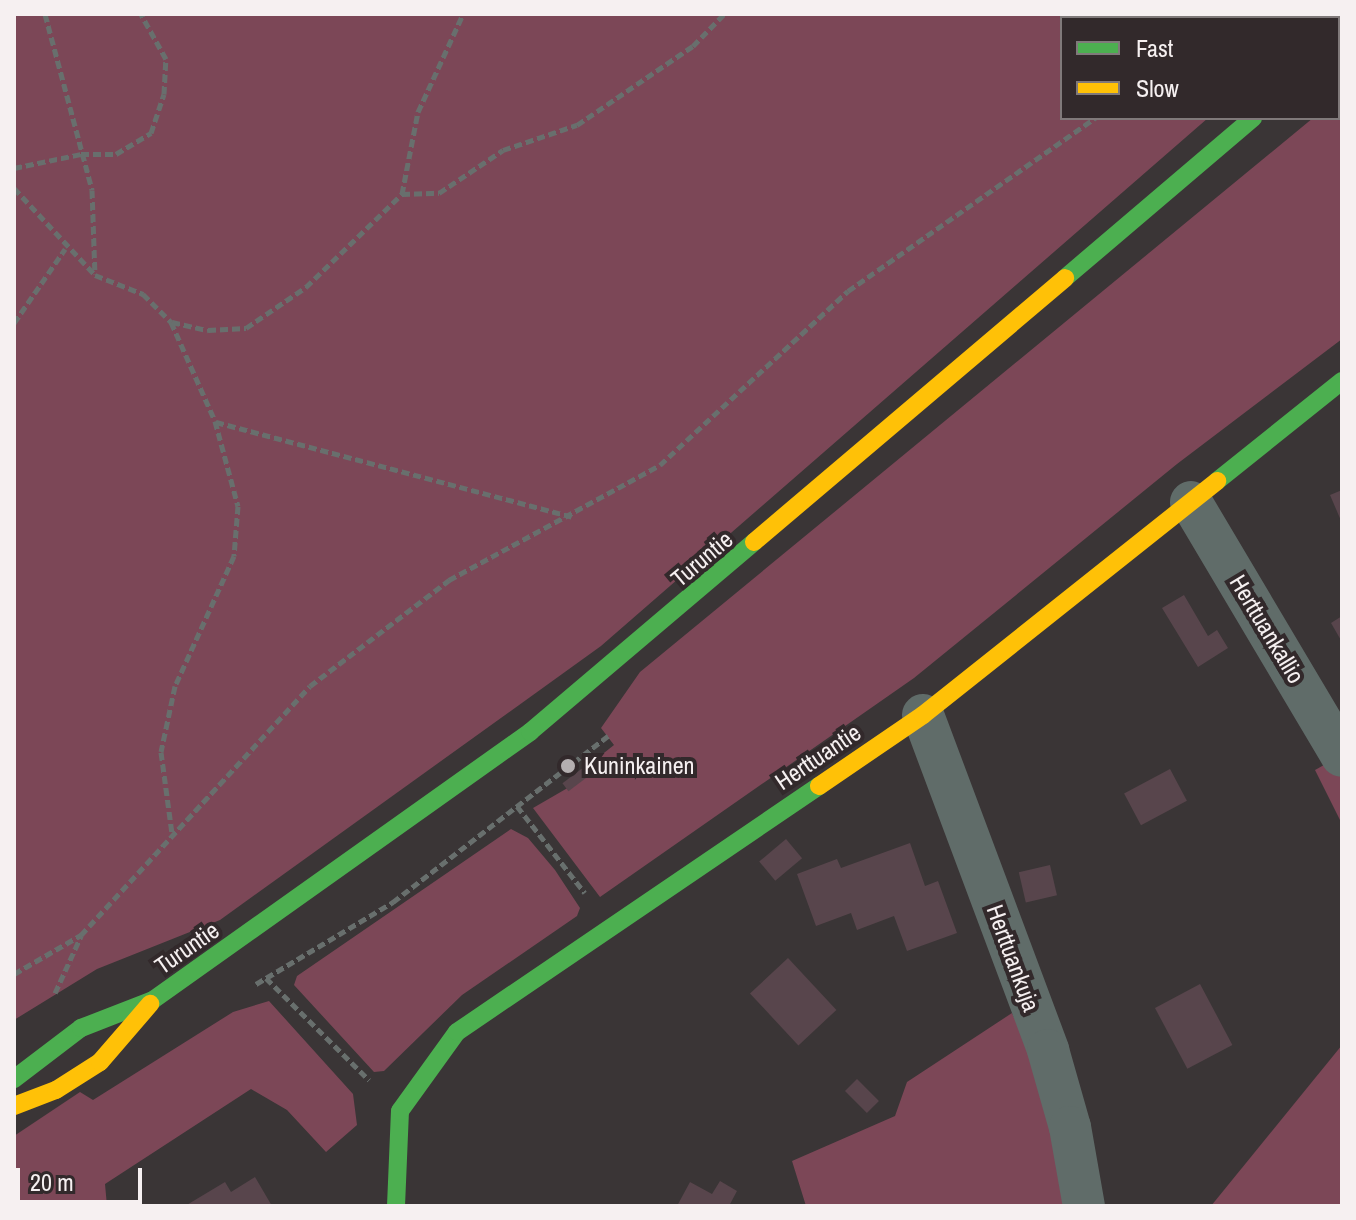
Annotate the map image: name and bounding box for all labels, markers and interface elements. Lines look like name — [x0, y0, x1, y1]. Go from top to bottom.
legend — [1060, 16, 1340, 120]
text: Fast — [1136, 32, 1173, 64]
text: Slow — [1136, 72, 1179, 104]
street label: Turuntie — [665, 525, 739, 593]
street label: Herttuankallio — [1223, 570, 1311, 688]
street label: Herttuantie — [770, 718, 866, 796]
place label: Kuninkainen — [584, 752, 695, 780]
marker: Kuninkainen — [559, 757, 577, 775]
street label: Herttuankuja — [980, 901, 1046, 1015]
street label: Turuntie — [149, 916, 225, 980]
scale bar — [20, 1152, 146, 1202]
text: 20 m — [30, 1166, 74, 1198]

